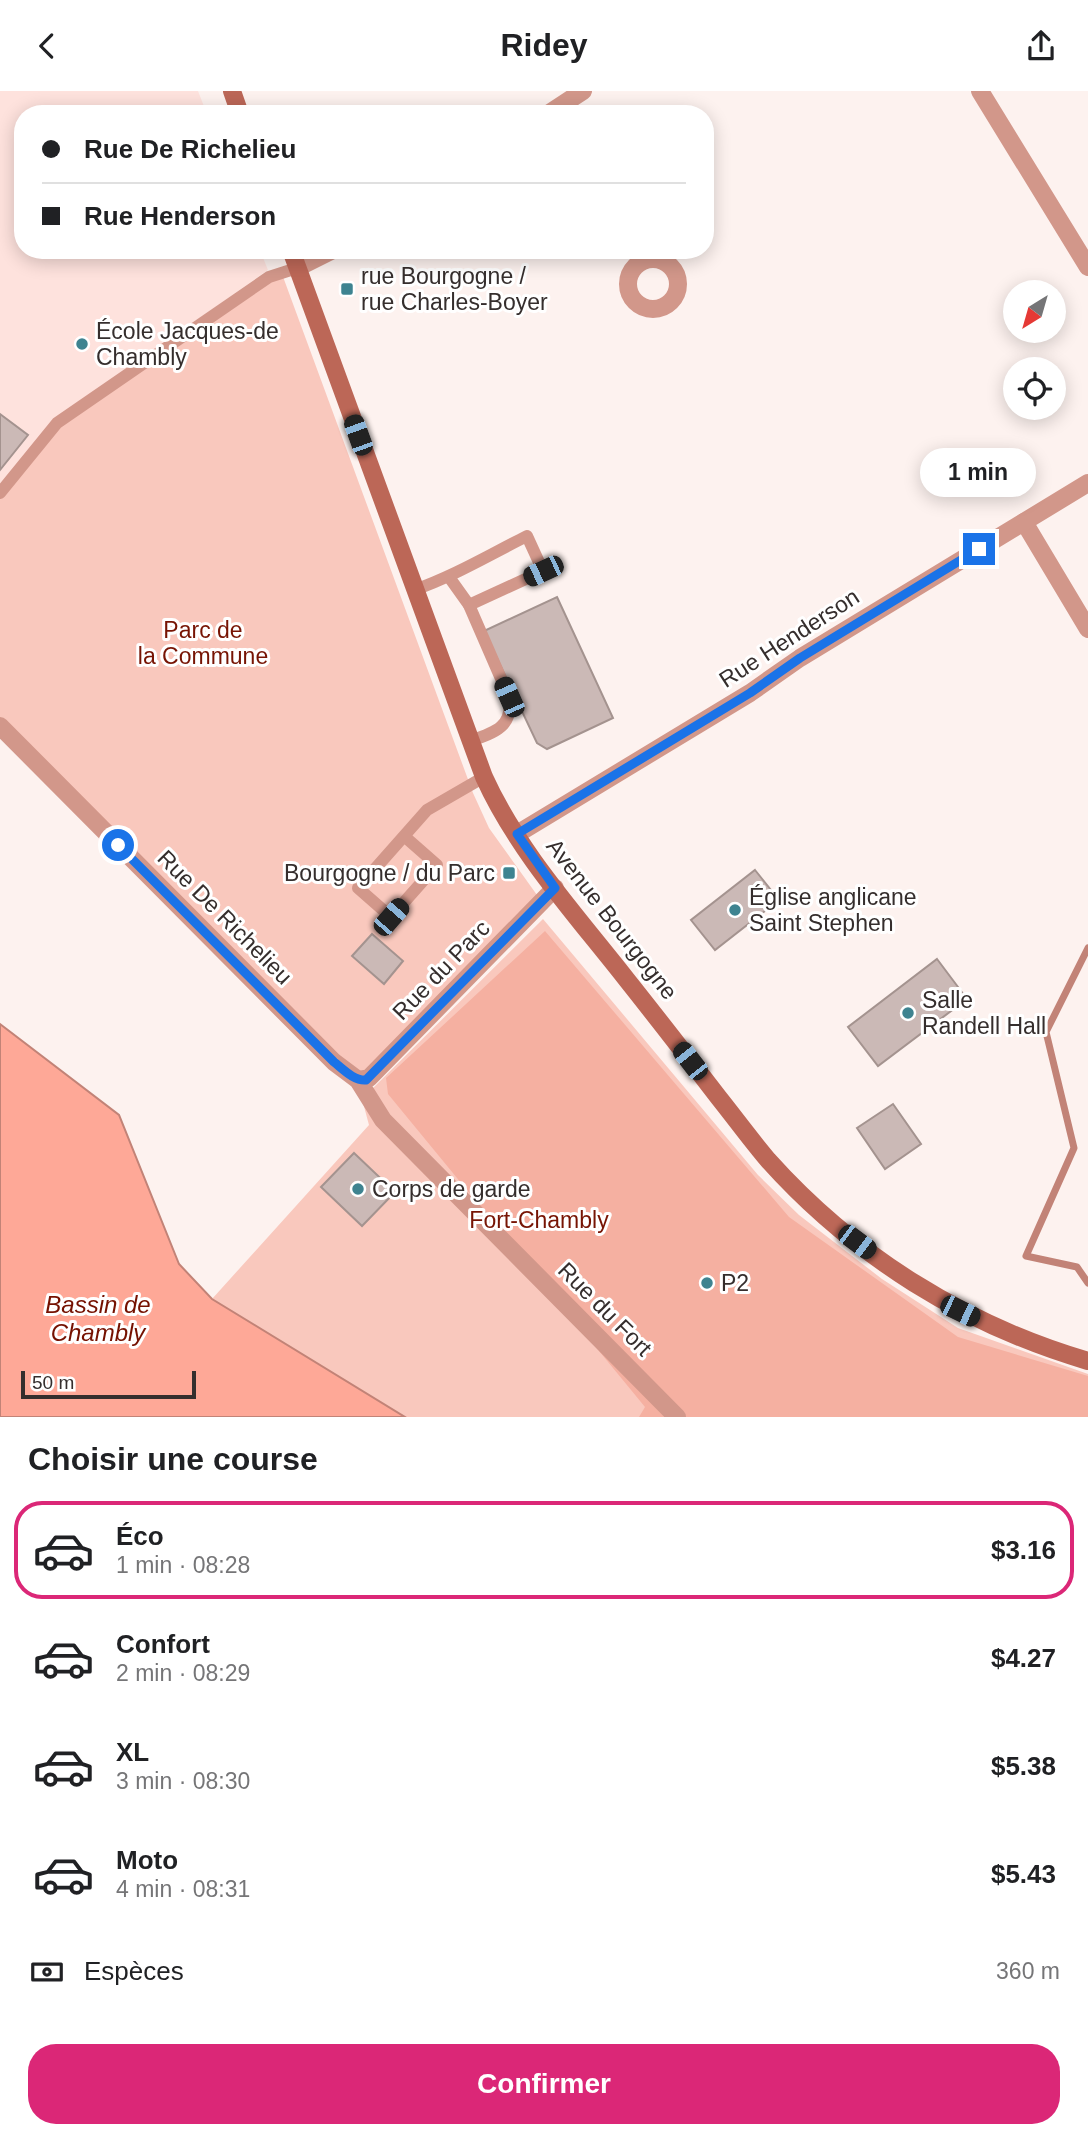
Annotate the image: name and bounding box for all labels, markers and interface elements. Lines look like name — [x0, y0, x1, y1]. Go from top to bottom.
icon: back — [28, 27, 66, 65]
text: Ridey — [500, 27, 588, 63]
icon: share — [1022, 27, 1060, 65]
text: Rue De Richelieu — [84, 134, 296, 164]
text: Rue Henderson — [84, 201, 276, 231]
place label: rue Bourgogne / rue Charles-Boyer — [361, 263, 548, 315]
north arrow — [1003, 280, 1066, 343]
map controls — [1003, 280, 1066, 420]
marker: rue Bourgogne / rue Charles-Boyer — [339, 281, 355, 297]
place label: École Jacques-de Chambly — [96, 318, 279, 370]
marker: École Jacques-de Chambly — [74, 336, 90, 352]
button: locate — [1003, 357, 1066, 420]
car — [341, 412, 376, 458]
callout: 1 min — [921, 447, 1037, 497]
text: 1 min — [948, 459, 1008, 485]
route end — [963, 533, 995, 565]
car — [520, 553, 567, 589]
street label: Rue Henderson — [714, 583, 864, 693]
park label: Parc de la Commune — [138, 617, 268, 669]
car — [491, 674, 528, 720]
route start — [102, 829, 134, 861]
street label: Avenue Bourgogne — [541, 834, 683, 1004]
street label: Rue De Richelieu — [153, 845, 297, 989]
place label: Bourgogne / du Parc — [284, 860, 495, 886]
marker: Bourgogne / du Parc — [501, 865, 517, 881]
place label: Église anglicane Saint Stephen — [749, 884, 917, 936]
car — [370, 894, 413, 940]
marker: Église anglicane Saint Stephen — [727, 902, 743, 918]
street label: Rue du Parc — [387, 915, 495, 1025]
place label: Salle Randell Hall — [922, 987, 1046, 1039]
marker: Salle Randell Hall — [900, 1005, 916, 1021]
car — [669, 1038, 712, 1084]
place label: Corps de garde — [372, 1176, 531, 1202]
marker: Corps de garde — [350, 1181, 366, 1197]
park label: Fort-Chambly — [469, 1207, 609, 1233]
car — [834, 1221, 881, 1263]
street label: Rue du Fort — [553, 1257, 658, 1362]
place label: P2 — [721, 1270, 749, 1296]
marker: P2 — [699, 1275, 715, 1291]
water label: Bassin de Chambly — [45, 1291, 151, 1346]
car — [937, 1292, 984, 1330]
scale bar — [21, 1368, 196, 1400]
text: 50 m — [32, 1372, 74, 1393]
text: Choisir une course — [28, 1441, 318, 1477]
icon: car — [32, 1519, 95, 1582]
text: Éco — [116, 1521, 164, 1551]
text: $3.16 — [991, 1535, 1056, 1565]
text: 1 min · 08:28 — [116, 1552, 250, 1578]
icon: car — [32, 1627, 95, 1690]
text: Confort — [116, 1629, 210, 1659]
text: $4.27 — [991, 1643, 1056, 1673]
text: 2 min · 08:29 — [116, 1660, 250, 1686]
icon: car — [32, 1735, 95, 1798]
text: XL — [116, 1737, 149, 1767]
text: $5.38 — [991, 1751, 1056, 1781]
text: 3 min · 08:30 — [116, 1768, 250, 1794]
icon: car — [32, 1843, 95, 1906]
text: Moto — [116, 1845, 178, 1875]
text: $5.43 — [991, 1859, 1056, 1889]
text: 4 min · 08:31 — [116, 1876, 250, 1902]
icon: cash — [28, 1953, 66, 1991]
text: Espèces — [84, 1956, 184, 1986]
text: 360 m — [996, 1958, 1060, 1984]
button: Confirmer — [28, 2044, 1060, 2124]

